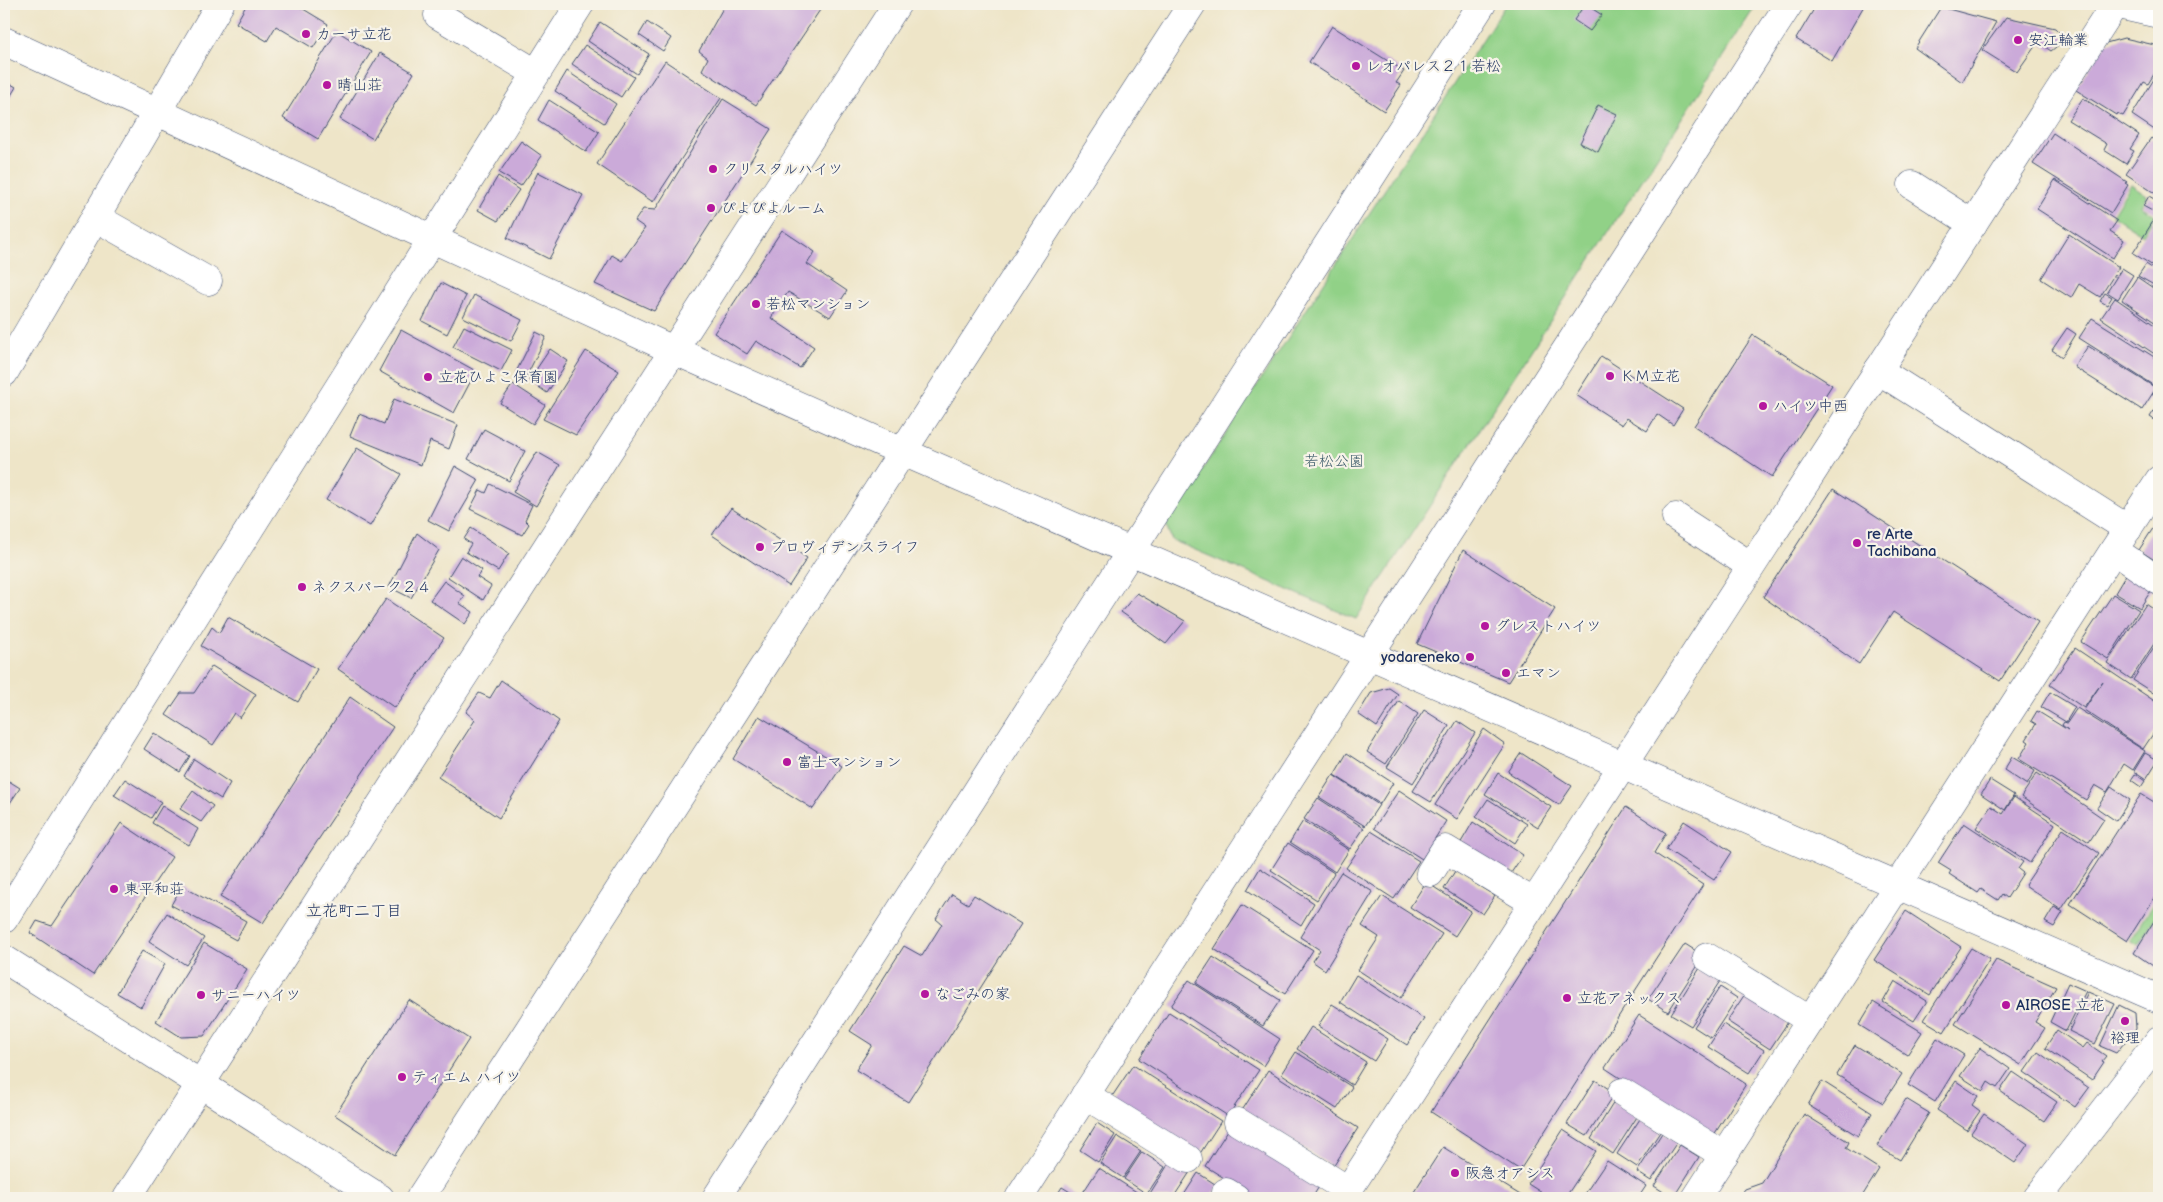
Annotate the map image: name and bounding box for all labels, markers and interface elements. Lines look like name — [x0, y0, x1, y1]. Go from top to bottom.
place label: カーサ立花 — [316, 25, 392, 44]
marker: カーサ立花 — [300, 28, 312, 40]
place label: 安江輪業 — [2028, 31, 2088, 50]
marker: 安江輪業 — [2012, 34, 2024, 46]
place label: レオパレス２１若松 — [1366, 57, 1501, 76]
marker: レオパレス２１若松 — [1350, 60, 1362, 72]
place label: 晴山荘 — [337, 76, 382, 95]
marker: 晴山荘 — [321, 79, 333, 91]
place label: クリスタルハイツ — [723, 160, 843, 179]
marker: クリスタルハイツ — [707, 163, 719, 175]
place label: ぴよぴよルーム — [721, 199, 826, 218]
marker: ぴよぴよルーム — [705, 202, 717, 214]
place label: 若松マンション — [766, 295, 870, 314]
marker: 若松マンション — [750, 298, 762, 310]
place label: ＫＭ立花 — [1620, 367, 1680, 386]
place label: 立花ひよこ保育園 — [438, 368, 558, 387]
marker: ＫＭ立花 — [1604, 370, 1616, 382]
marker: 立花ひよこ保育園 — [422, 371, 434, 383]
place label: ハイツ中西 — [1773, 397, 1848, 416]
marker: ハイツ中西 — [1757, 400, 1769, 412]
park label: 若松公園 — [1304, 452, 1364, 471]
place label: re Arte Tachibana — [1867, 525, 1937, 561]
marker: re Arte Tachibana — [1851, 537, 1863, 549]
place label: プロヴィデンスライフ — [770, 538, 919, 557]
marker: プロヴィデンスライフ — [754, 541, 766, 553]
place label: ネクスパーク２４ — [312, 578, 432, 597]
marker: ネクスパーク２４ — [296, 581, 308, 593]
place label: グレストハイツ — [1495, 617, 1601, 636]
marker: グレストハイツ — [1479, 620, 1491, 632]
place label: yodareneko — [1380, 648, 1460, 667]
marker: yodareneko — [1464, 651, 1476, 663]
place label: エマン — [1516, 664, 1561, 683]
marker: エマン — [1500, 667, 1512, 679]
place label: 富士マンション — [797, 753, 901, 772]
marker: 富士マンション — [781, 756, 793, 768]
place label: 東平和荘 — [124, 880, 184, 899]
marker: 東平和荘 — [108, 883, 120, 895]
district label: 立花町二丁目 — [306, 902, 402, 921]
place label: なごみの家 — [935, 985, 1010, 1004]
place label: サニーハイツ — [211, 986, 301, 1005]
marker: なごみの家 — [919, 988, 931, 1000]
marker: サニーハイツ — [195, 989, 207, 1001]
place label: 立花アネックス — [1577, 989, 1681, 1008]
marker: 立花アネックス — [1561, 992, 1573, 1004]
place label: AIROSE 立花 — [2016, 996, 2105, 1015]
marker: AIROSE 立花 — [2000, 999, 2012, 1011]
marker: 裕理 — [2119, 1015, 2131, 1027]
place label: 裕理 — [2110, 1029, 2140, 1048]
place label: ティエム ハイツ — [412, 1068, 521, 1087]
marker: ティエム ハイツ — [396, 1071, 408, 1083]
place label: 阪急オアシス — [1465, 1164, 1555, 1183]
marker: 阪急オアシス — [1449, 1167, 1461, 1179]

